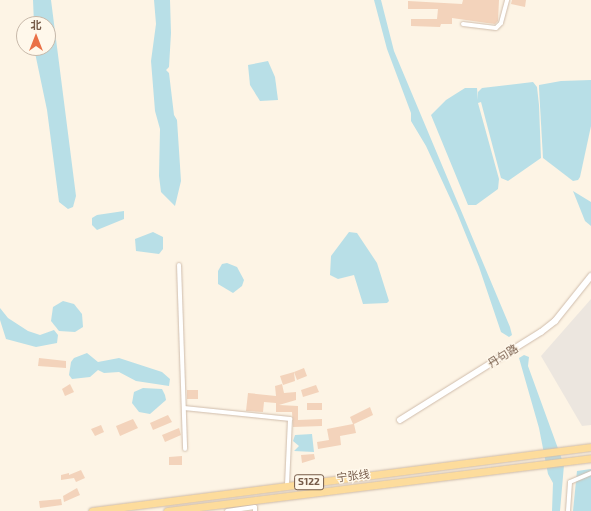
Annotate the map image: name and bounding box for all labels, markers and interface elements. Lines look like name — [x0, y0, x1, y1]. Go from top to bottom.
north arrow — [16, 16, 56, 56]
text: 北 — [31, 18, 42, 31]
street label: 丹句路 — [486, 342, 520, 370]
street label: 宁张线 — [336, 467, 370, 485]
road number: S122 — [294, 474, 324, 490]

